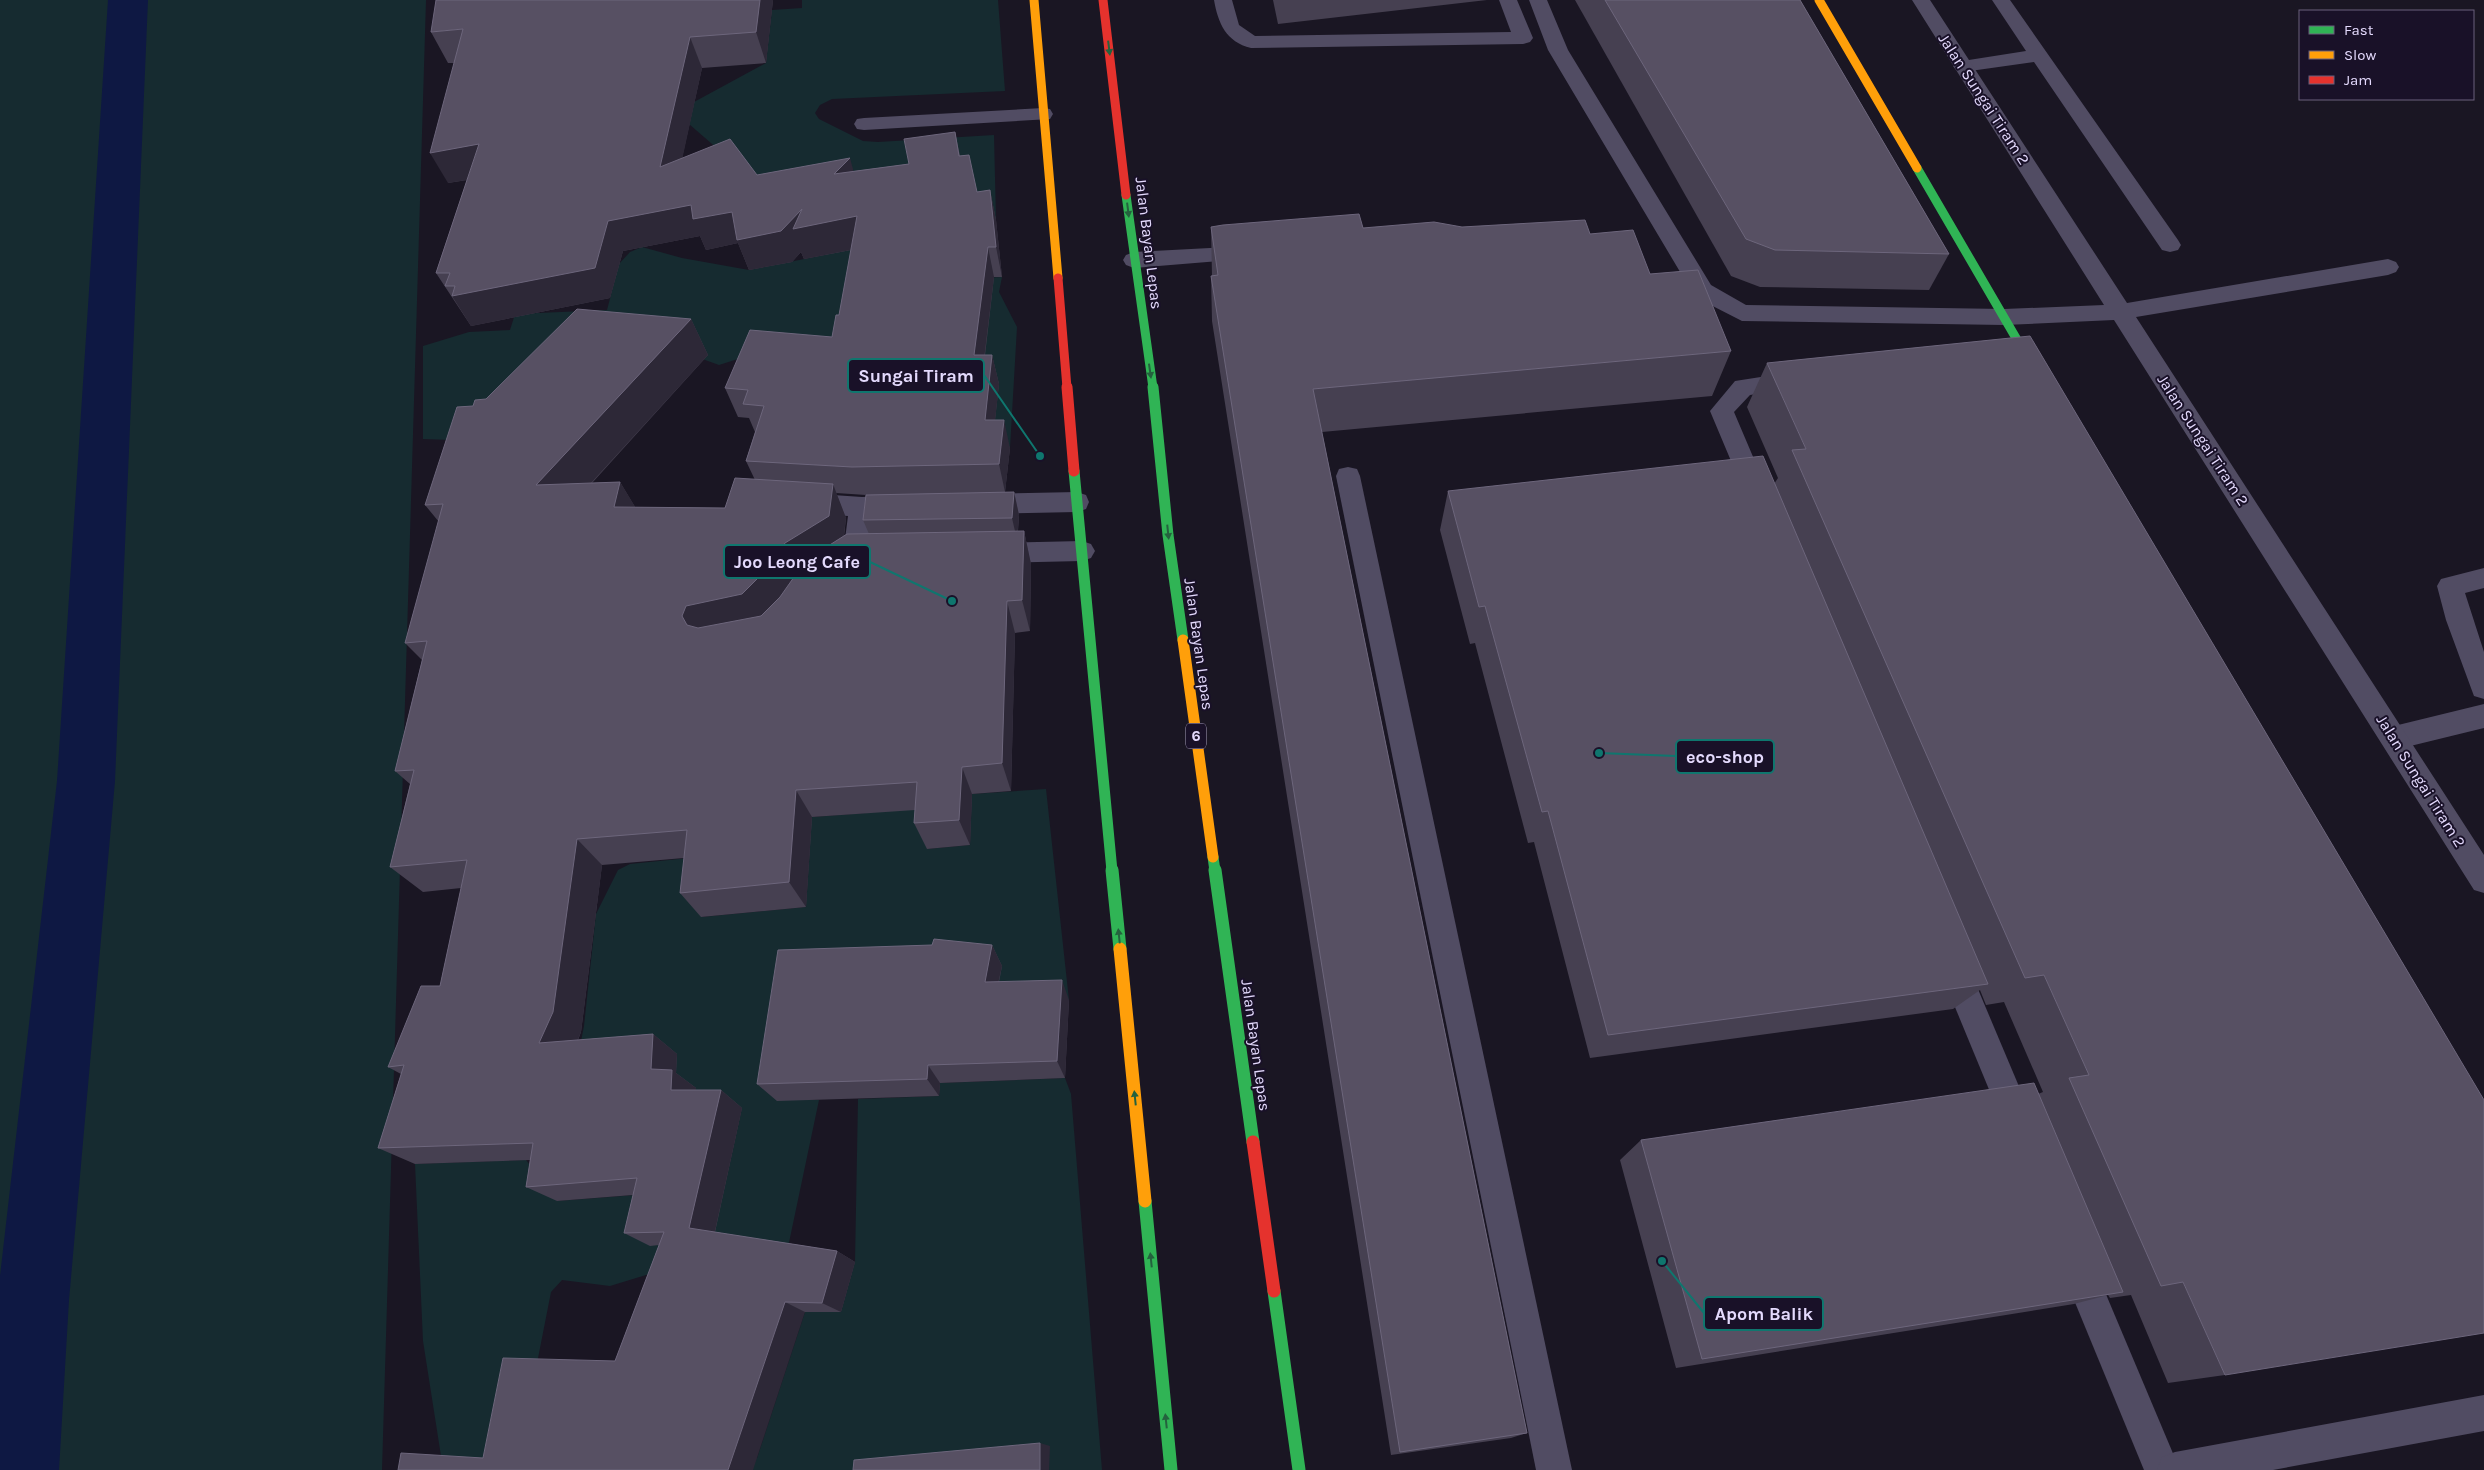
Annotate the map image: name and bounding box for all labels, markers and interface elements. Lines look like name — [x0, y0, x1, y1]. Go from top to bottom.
legend — [2299, 10, 2474, 100]
text: Fast — [2344, 21, 2374, 39]
street label: Jalan Sungai Tiram 2 — [1934, 30, 2034, 168]
one-way arrow — [1105, 41, 1113, 57]
text: Slow — [2344, 46, 2376, 64]
text: Jam — [2344, 71, 2372, 89]
street label: Jalan Bayan Lepas — [1131, 176, 1167, 310]
one-way arrow — [1124, 202, 1132, 218]
callout: Sungai Tiram — [848, 359, 984, 392]
one-way arrow — [1146, 363, 1154, 379]
text: Sungai Tiram — [858, 365, 974, 387]
street label: Jalan Sungai Tiram 2 — [2153, 371, 2253, 509]
one-way arrow — [1164, 525, 1172, 541]
callout: Joo Leong Cafe — [724, 545, 870, 578]
text: Joo Leong Cafe — [734, 551, 860, 573]
street label: Jalan Bayan Lepas — [1180, 577, 1218, 711]
street label: Jalan Sungai Tiram 2 — [2372, 711, 2470, 851]
road number: 6 — [1186, 724, 1206, 748]
callout: eco-shop — [1676, 740, 1774, 773]
text: eco-shop — [1686, 746, 1764, 768]
one-way arrow — [1115, 928, 1123, 944]
street label: Jalan Bayan Lepas — [1237, 978, 1275, 1112]
one-way arrow — [1131, 1090, 1139, 1106]
one-way arrow — [1146, 1251, 1154, 1267]
callout: Apom Balik — [1704, 1297, 1823, 1330]
text: Apom Balik — [1715, 1303, 1813, 1325]
one-way arrow — [1162, 1413, 1170, 1429]

